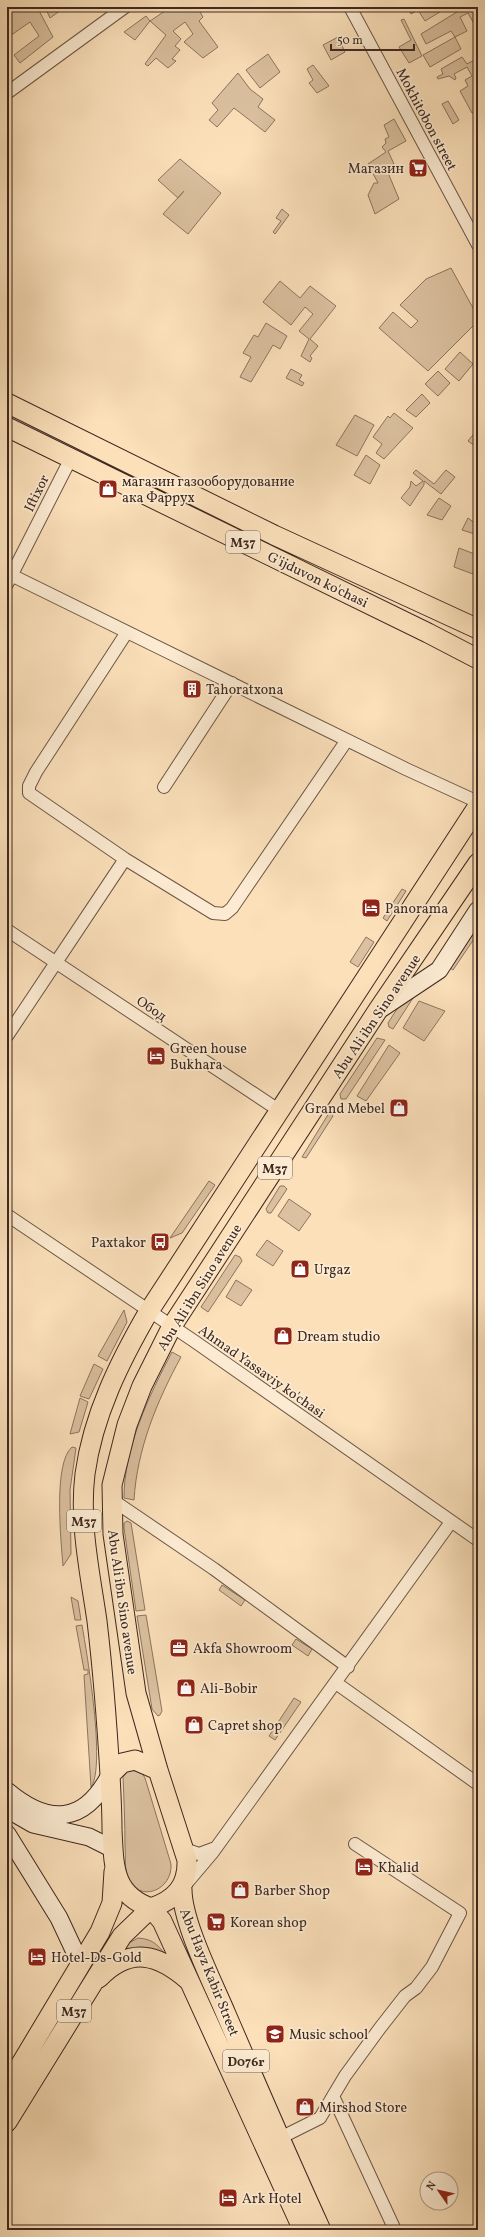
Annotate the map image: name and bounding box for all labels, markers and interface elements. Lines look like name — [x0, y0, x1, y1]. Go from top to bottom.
scale bar — [331, 26, 414, 52]
text: 50 m — [337, 33, 363, 49]
street label: Mokhitobon street — [391, 65, 461, 174]
supermarket icon: Магазин — [407, 157, 429, 179]
place label: Магазин — [348, 160, 404, 179]
street label: Iftixor — [20, 472, 55, 515]
place label: магазин газооборудование ака Фаррух — [122, 473, 295, 508]
shop icon: магазин газооборудование ака Фаррух — [97, 478, 119, 500]
road number: M37 — [226, 531, 260, 553]
street label: G'ijduvon ko'chasi — [264, 548, 371, 613]
building icon: Tahoratxona — [181, 678, 203, 700]
place label: Tahoratxona — [206, 681, 283, 700]
hotel icon: Panorama — [360, 897, 382, 919]
place label: Panorama — [385, 900, 448, 919]
street label: Abu Ali ibn Sino avenue — [328, 951, 426, 1083]
street label: Обод — [132, 992, 170, 1026]
place label: Green house Bukhara — [170, 1040, 247, 1075]
hotel icon: Green house Bukhara — [145, 1045, 167, 1067]
shop icon: Grand Mebel — [388, 1097, 410, 1119]
place label: Grand Mebel — [305, 1100, 385, 1119]
road number: M37 — [258, 1157, 292, 1179]
street label: Abu Ali ibn Sino avenue — [153, 1220, 247, 1355]
bus stop icon: Paxtakor — [149, 1231, 171, 1253]
place label: Paxtakor — [91, 1234, 146, 1253]
shop icon: Urgaz — [289, 1258, 311, 1280]
place label: Urgaz — [314, 1261, 350, 1280]
street label: Ahmad Yassaviy ko'chasi — [194, 1321, 328, 1423]
shop icon: Dream studio — [272, 1325, 294, 1347]
place label: Dream studio — [297, 1328, 380, 1347]
road number: M37 — [67, 1510, 101, 1532]
street label: Abu Ali ibn Sino avenue — [102, 1529, 141, 1676]
office icon: Akfa Showroom — [168, 1637, 190, 1659]
place label: Akfa Showroom — [193, 1640, 292, 1659]
shop icon: Ali-Bobir — [175, 1677, 197, 1699]
place label: Ali-Bobir — [200, 1680, 258, 1699]
shop icon: Capret shop — [183, 1714, 205, 1736]
place label: Capret shop — [208, 1717, 282, 1736]
hotel icon: Khalid — [353, 1856, 375, 1878]
place label: Khalid — [378, 1859, 419, 1878]
shop icon: Barber Shop — [229, 1879, 251, 1901]
place label: Barber Shop — [254, 1882, 330, 1901]
street label: Abu Hayz Kabir Street — [174, 1906, 243, 2039]
supermarket icon: Korean shop — [205, 1911, 227, 1933]
place label: Korean shop — [230, 1914, 307, 1933]
hotel icon: Hotel-Ds-Gold — [26, 1946, 48, 1968]
place label: Hotel-Ds-Gold — [51, 1949, 142, 1968]
road number: M37 — [57, 2000, 91, 2022]
school or university icon: Music school — [264, 2023, 286, 2045]
place label: Music school — [289, 2026, 368, 2045]
road number: D076r — [223, 2050, 269, 2072]
shop icon: Mirshod Store — [294, 2096, 316, 2118]
place label: Mirshod Store — [319, 2099, 407, 2118]
north arrow — [419, 2171, 459, 2211]
text: N — [423, 2179, 440, 2194]
hotel icon: Ark Hotel — [217, 2187, 239, 2209]
place label: Ark Hotel — [242, 2190, 302, 2209]

